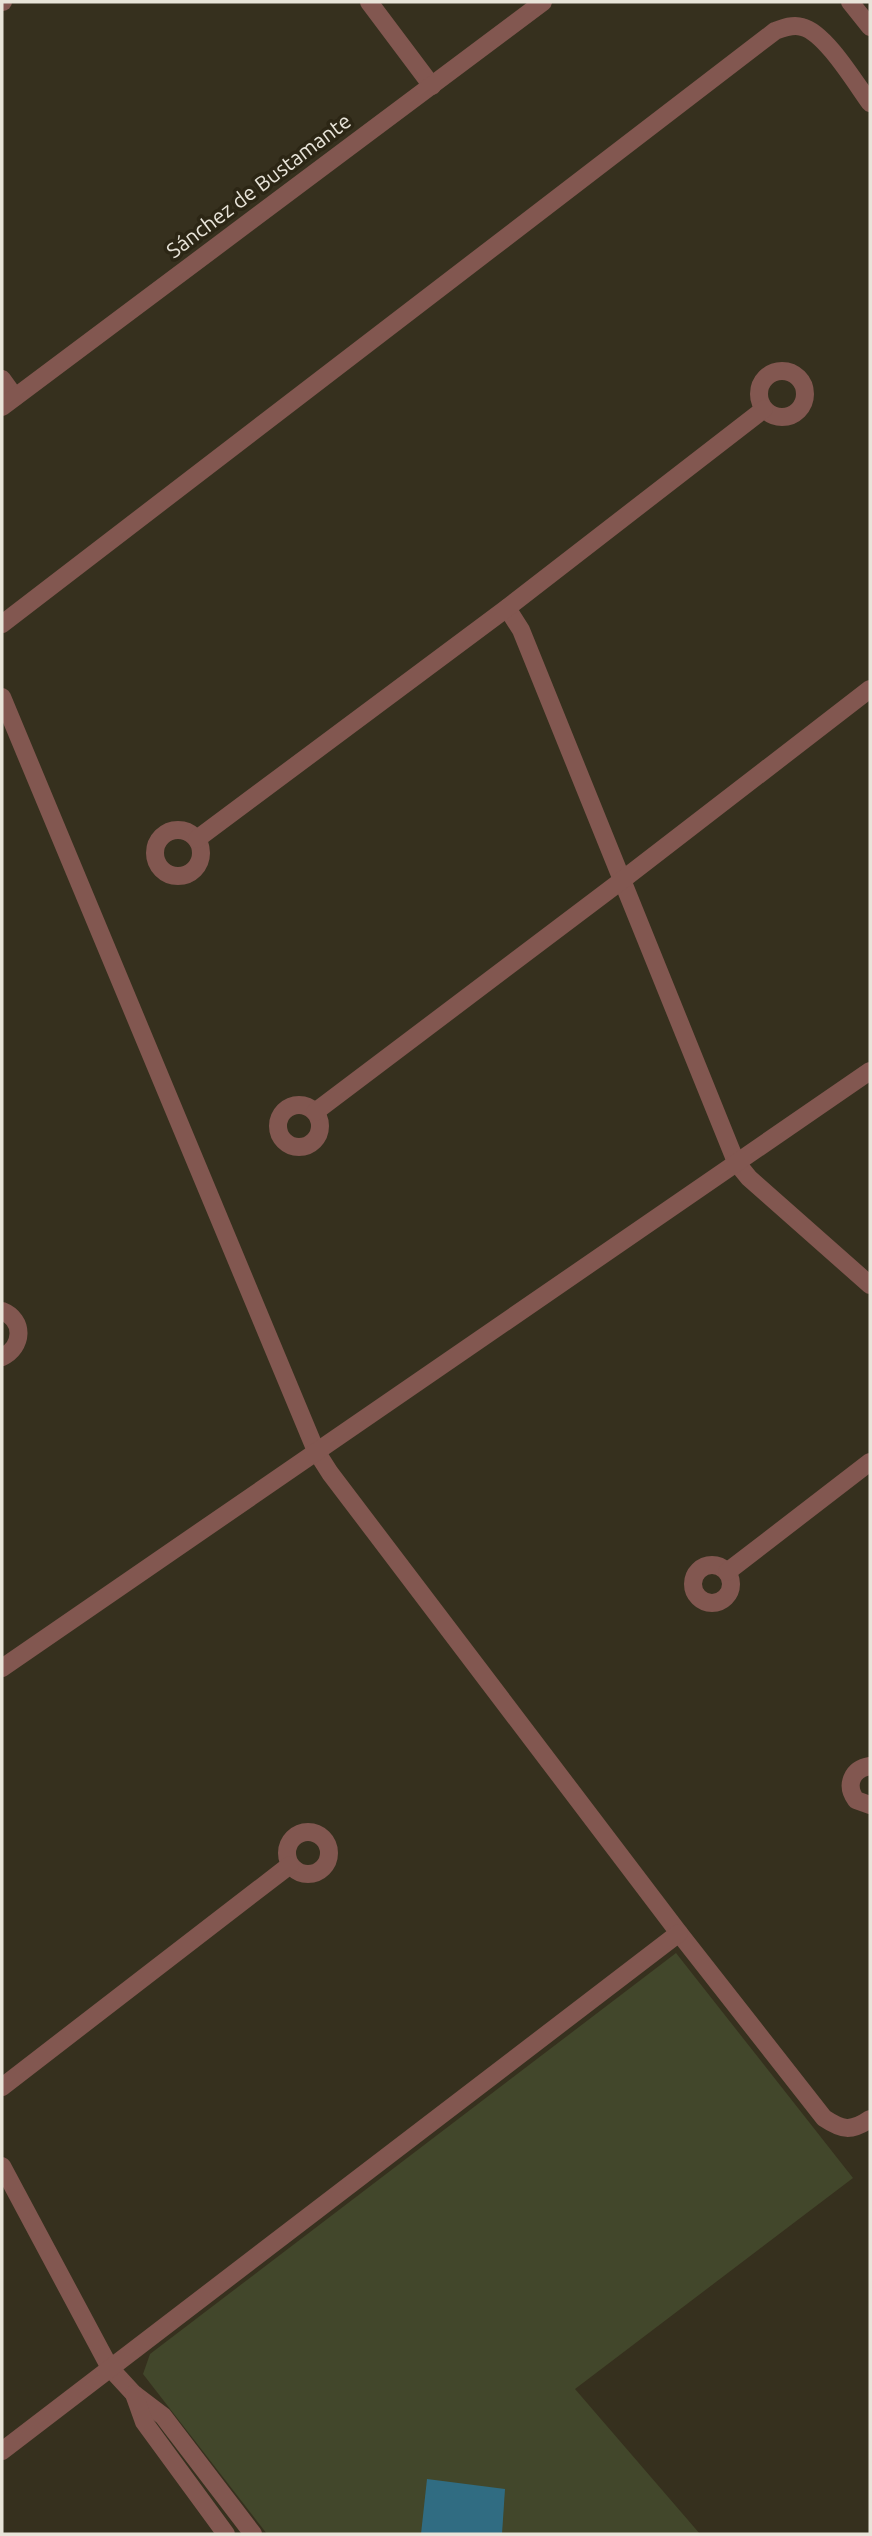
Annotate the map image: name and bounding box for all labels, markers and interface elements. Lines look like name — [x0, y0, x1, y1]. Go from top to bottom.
street label: Sánchez de Bustamante — [162, 108, 355, 262]

